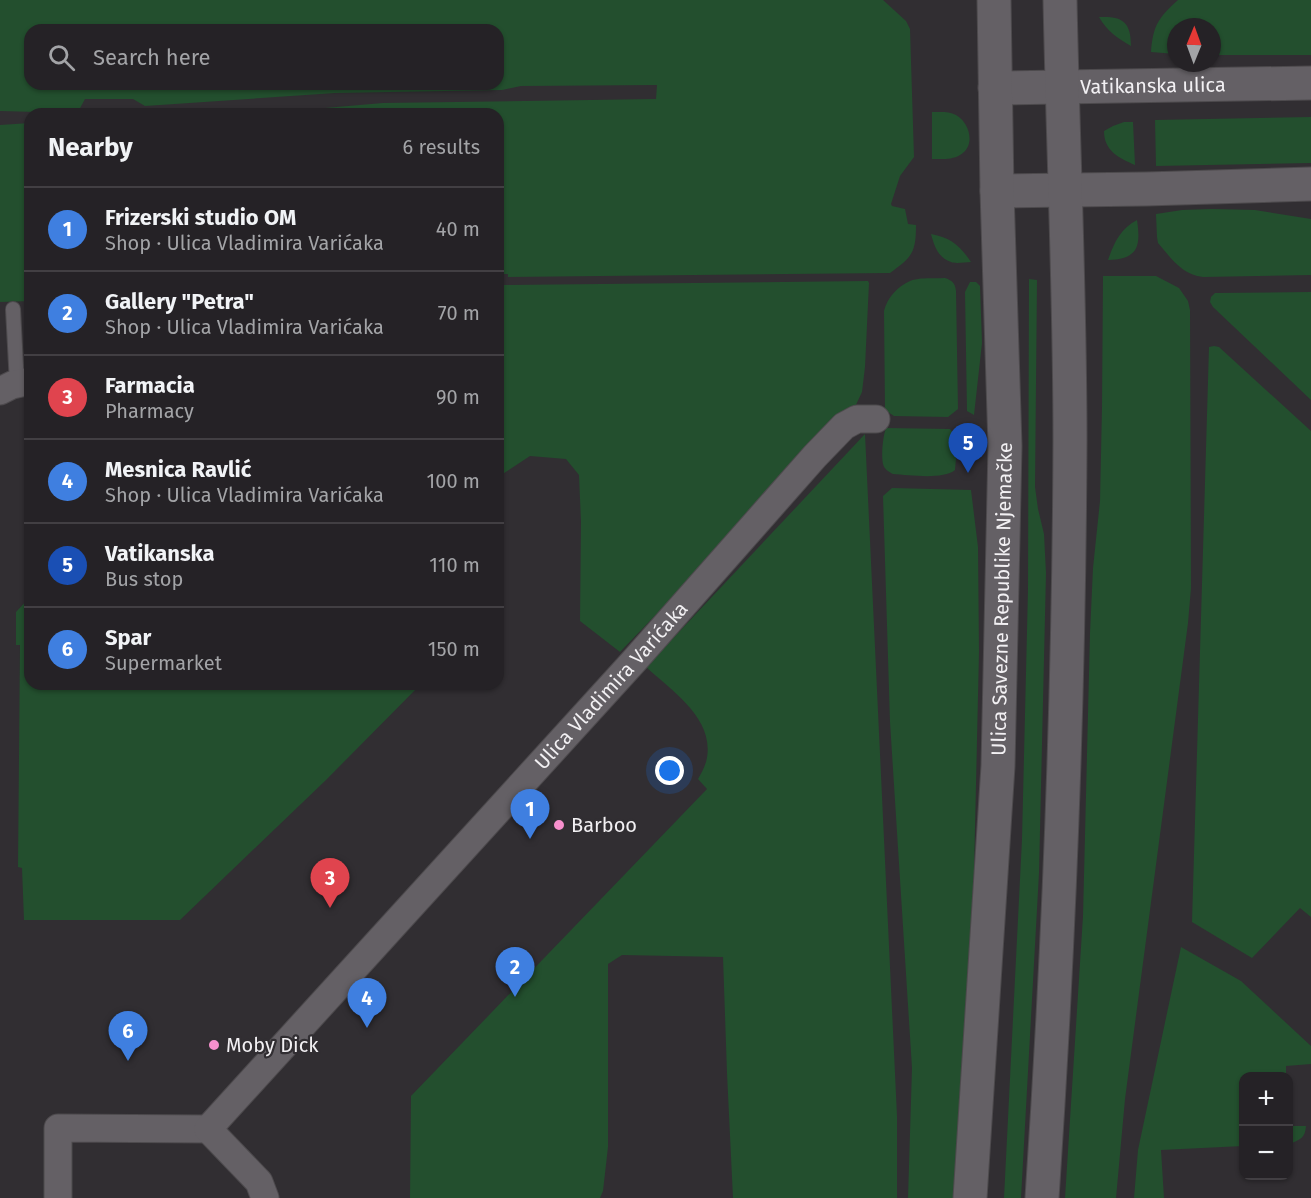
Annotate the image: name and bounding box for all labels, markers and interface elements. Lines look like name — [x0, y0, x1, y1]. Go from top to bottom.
north arrow — [1167, 18, 1221, 72]
search box — [24, 24, 504, 90]
icon: search — [45, 41, 78, 74]
text: Search here — [93, 44, 211, 71]
street label: Vatikanska ulica — [1080, 72, 1226, 99]
text: Nearby — [48, 132, 133, 163]
text: 6 results — [403, 135, 480, 159]
text: Frizerski studio OM — [105, 204, 296, 231]
text: 1 — [63, 217, 72, 241]
text: 40 m — [436, 217, 480, 241]
text: Shop · Ulica Vladimira Varićaka — [105, 231, 384, 255]
text: Gallery "Petra" — [105, 288, 254, 315]
text: 2 — [62, 301, 73, 325]
text: 70 m — [438, 301, 480, 325]
text: Shop · Ulica Vladimira Varićaka — [105, 315, 384, 339]
text: Farmacia — [105, 372, 195, 399]
text: 3 — [62, 385, 73, 409]
text: 90 m — [436, 385, 480, 409]
text: Pharmacy — [105, 399, 194, 423]
pin: 5 — [948, 424, 988, 473]
street label: Ulica Savezne Republike Njemačke — [986, 442, 1017, 756]
text: Mesnica Ravlić — [105, 456, 251, 483]
text: 4 — [62, 469, 73, 493]
text: 100 m — [427, 469, 480, 493]
text: Shop · Ulica Vladimira Varićaka — [105, 483, 384, 507]
text: Vatikanska — [105, 540, 214, 567]
text: 5 — [62, 553, 73, 577]
text: 110 m — [429, 553, 480, 577]
text: Bus stop — [105, 567, 183, 591]
street label: Ulica Vladimira Varićaka — [529, 597, 693, 774]
text: Spar — [105, 624, 151, 651]
text: 6 — [62, 637, 73, 661]
text: 150 m — [428, 637, 480, 661]
text: Supermarket — [105, 651, 222, 675]
your location — [655, 756, 684, 785]
pin: 1 — [510, 790, 550, 839]
place label: Barboo — [571, 813, 637, 837]
marker: Barboo — [552, 818, 566, 832]
pin: 3 — [310, 858, 350, 908]
pin: 2 — [496, 948, 534, 997]
pin: 4 — [348, 978, 386, 1028]
pin: 6 — [108, 1012, 148, 1061]
place label: Moby Dick — [226, 1033, 319, 1057]
marker: Moby Dick — [207, 1038, 221, 1052]
map controls — [1239, 1072, 1293, 1180]
button: + — [1239, 1072, 1293, 1126]
button: − — [1239, 1126, 1293, 1180]

